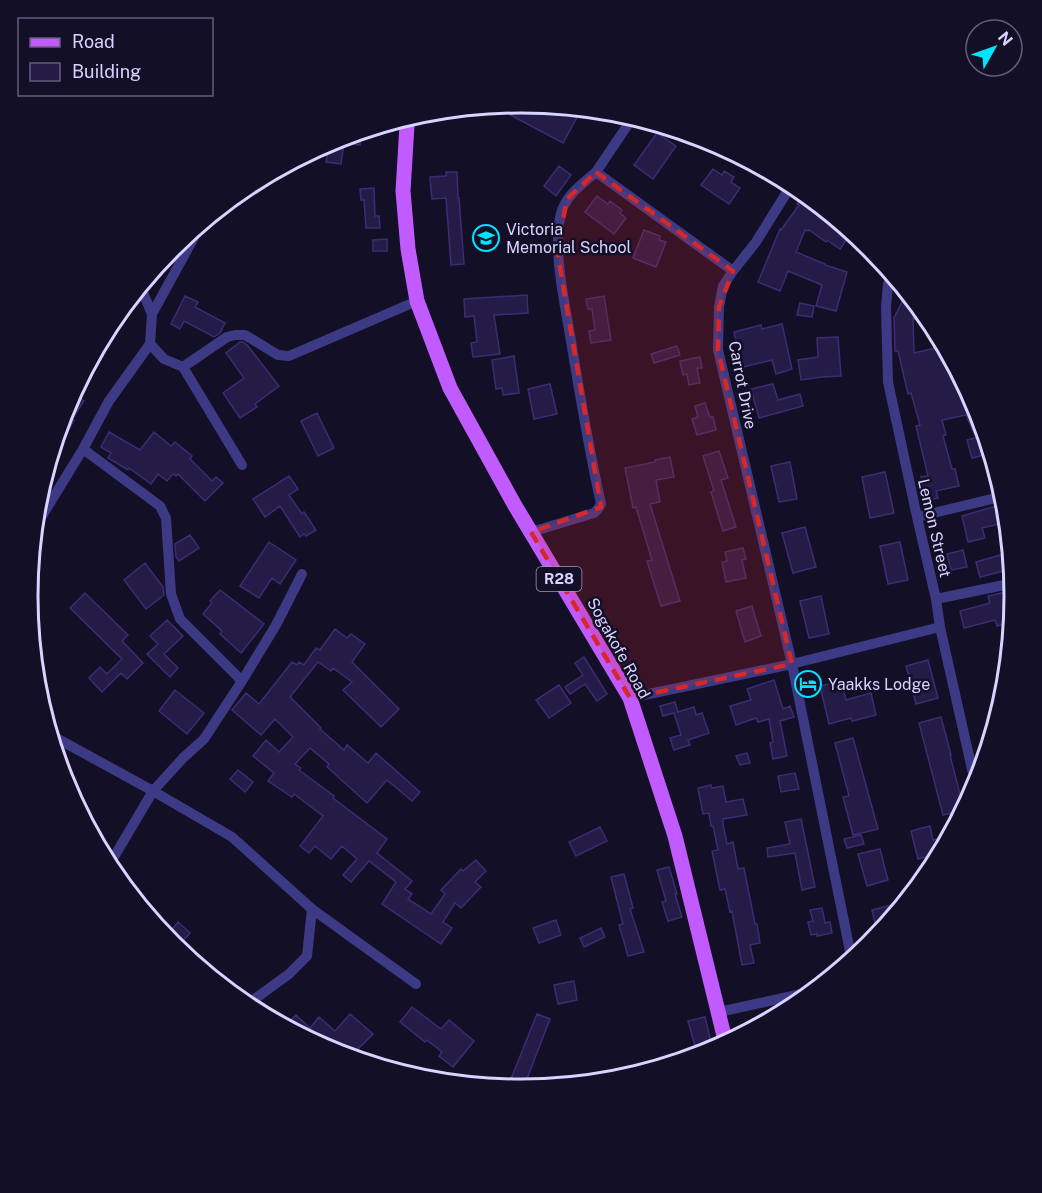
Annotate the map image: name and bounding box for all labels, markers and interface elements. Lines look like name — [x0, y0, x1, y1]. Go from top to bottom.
legend — [18, 18, 213, 96]
north arrow — [964, 18, 1024, 78]
text: N — [994, 28, 1016, 50]
text: Road — [72, 31, 115, 52]
text: Building — [72, 61, 141, 82]
place label: Victoria Memorial School — [506, 220, 631, 257]
school or university icon: Victoria Memorial School — [471, 223, 501, 253]
street label: Carrot Drive — [725, 339, 760, 431]
street label: Lemon Street — [914, 477, 955, 579]
road number: R28 — [536, 567, 582, 591]
street label: Sogakofe Road — [583, 594, 654, 702]
hotel icon: Yaakks Lodge — [793, 669, 823, 699]
place label: Yaakks Lodge — [828, 675, 930, 694]

